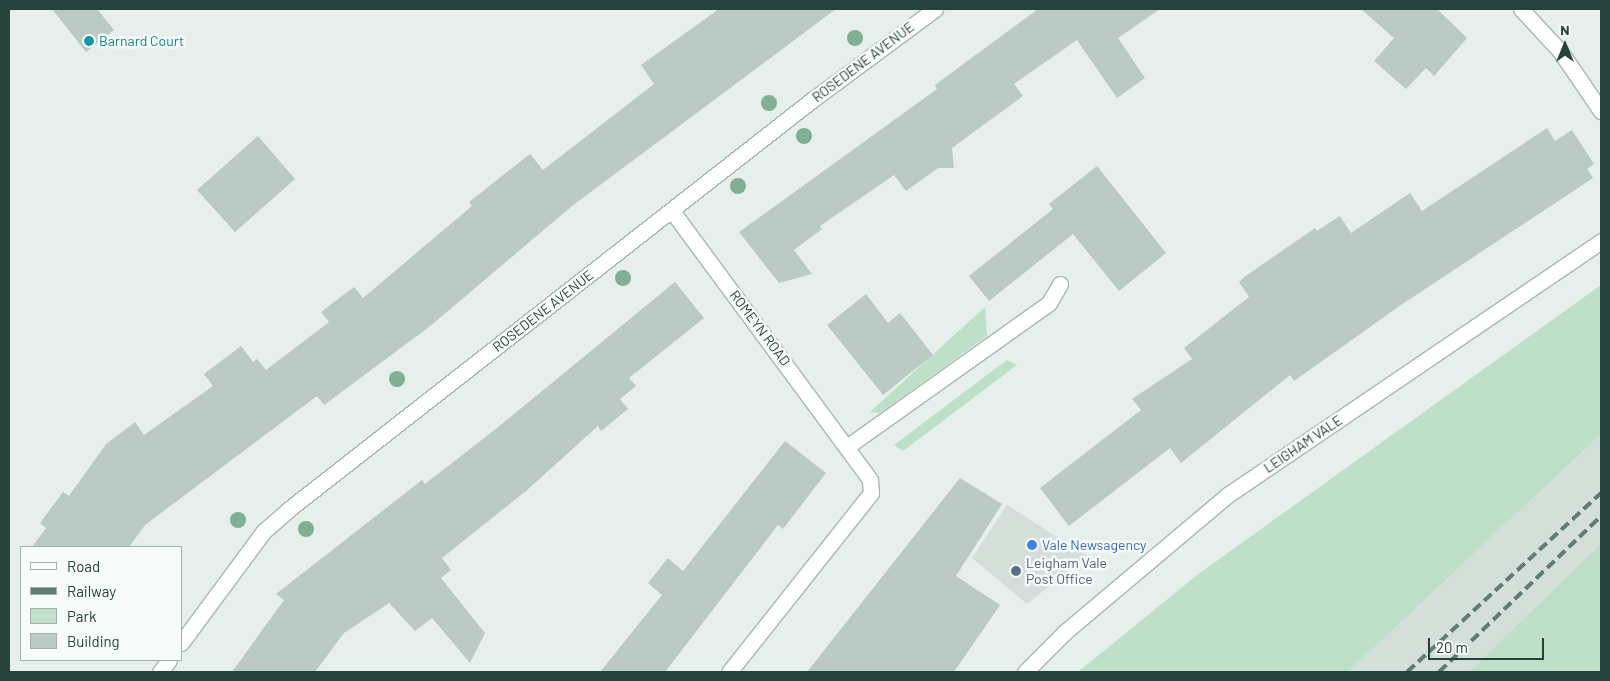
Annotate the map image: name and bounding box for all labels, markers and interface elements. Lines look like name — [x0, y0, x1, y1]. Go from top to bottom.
street label: ROSEDENE AVENUE — [809, 18, 917, 106]
north arrow — [1540, 20, 1590, 70]
text: N — [1560, 21, 1570, 38]
place label: Barnard Court — [99, 33, 184, 49]
marker: Barnard Court — [83, 35, 95, 47]
street label: ROSEDENE AVENUE — [489, 267, 597, 355]
street label: ROMEYN ROAD — [726, 287, 794, 369]
street label: LEIGHAM VALE — [1261, 412, 1345, 476]
place label: Vale Newsagency — [1042, 537, 1147, 553]
marker: Vale Newsagency — [1026, 539, 1038, 551]
legend — [20, 546, 182, 661]
place label: Leigham Vale Post Office — [1026, 555, 1107, 588]
text: Road — [67, 557, 100, 575]
marker: Leigham Vale Post Office — [1010, 565, 1022, 577]
text: Railway — [67, 582, 116, 600]
text: Park — [67, 607, 96, 625]
scale bar — [1430, 628, 1546, 660]
text: Building — [67, 632, 120, 650]
text: 20 m — [1436, 638, 1468, 656]

